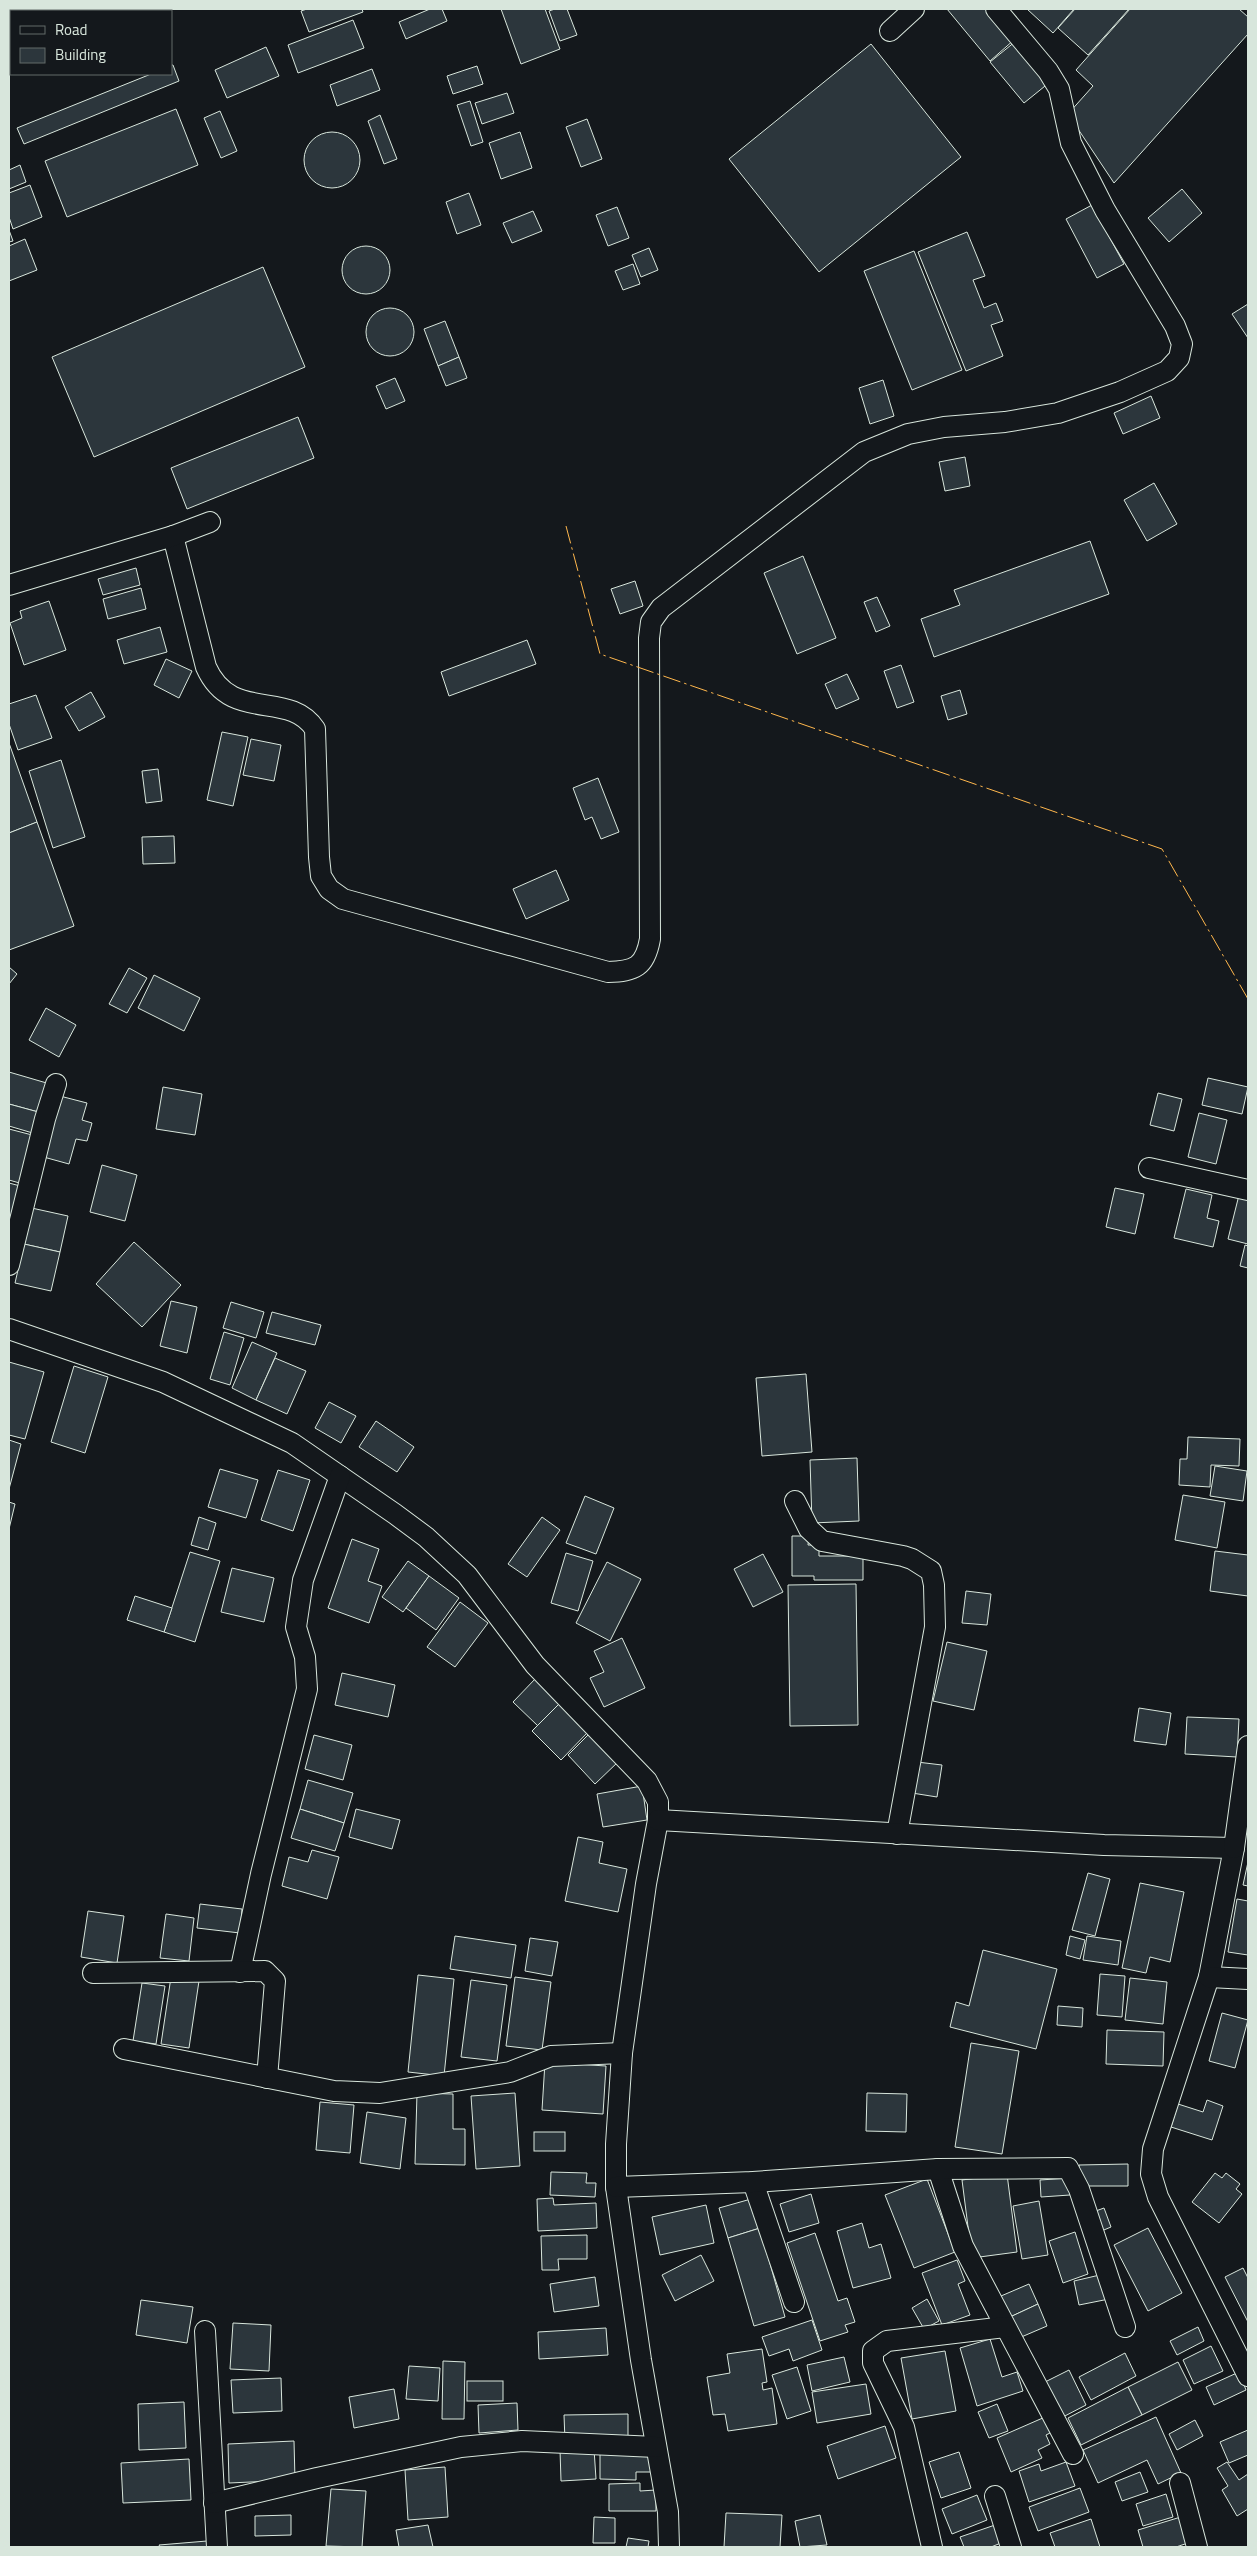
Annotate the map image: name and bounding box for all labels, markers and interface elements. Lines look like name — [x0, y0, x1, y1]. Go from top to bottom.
legend — [10, 10, 172, 75]
text: Road — [55, 18, 87, 41]
text: Building — [55, 43, 106, 66]

